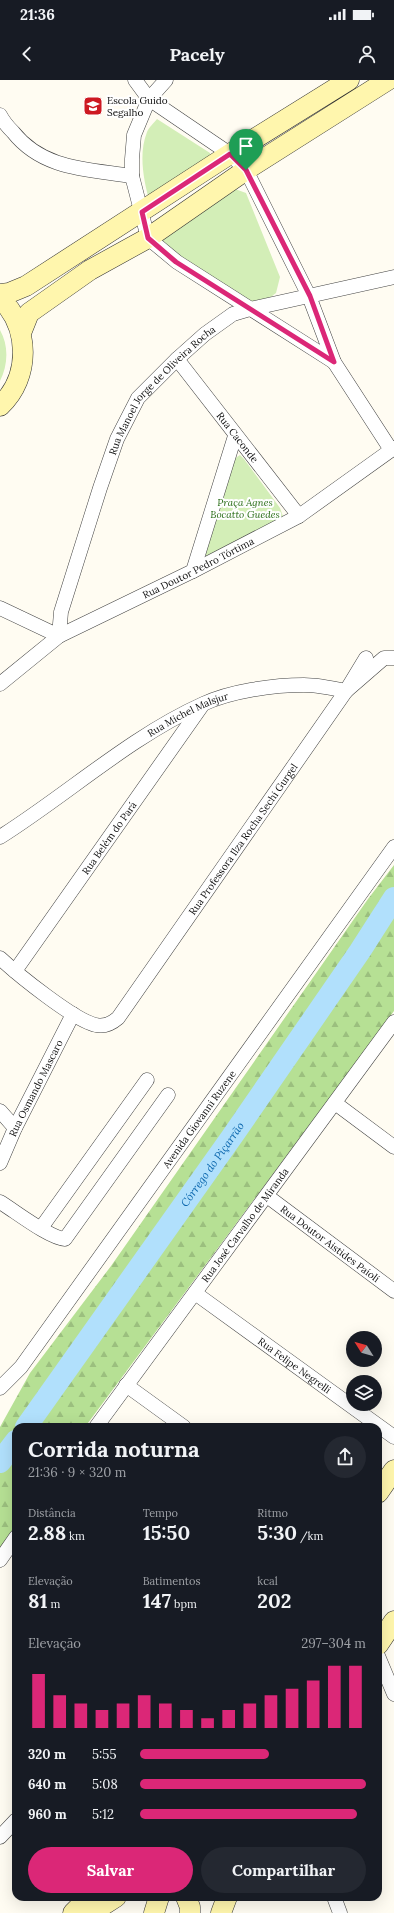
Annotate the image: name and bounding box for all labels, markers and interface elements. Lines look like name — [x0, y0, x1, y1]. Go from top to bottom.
text: 21:36 — [20, 5, 55, 24]
icon: back — [16, 43, 38, 65]
text: Pacely — [169, 43, 225, 66]
icon: person — [356, 43, 378, 65]
place label: Escola Guido Segalho — [107, 94, 168, 119]
school or university icon: Escola Guido Segalho — [82, 95, 104, 117]
pin — [229, 129, 263, 170]
icon: arrive — [235, 135, 257, 157]
street label: Rua Manoel Jorge de Oliveira Rocha — [106, 323, 218, 457]
street label: Rua Caconde — [214, 409, 262, 466]
park label: Praça Agnes Bocatto Guedes — [210, 496, 280, 521]
street label: Rua Doutor Pedro Tórtima — [140, 535, 256, 602]
street label: Rua Michel Malsjur — [145, 689, 230, 740]
street label: Rua Professora Ilza Rocha Sechi Gurgel — [186, 761, 301, 918]
street label: Rua Belém do Pará — [79, 799, 140, 877]
street label: Rua Osmando Mascaro — [6, 1037, 66, 1139]
street label: Avenida Giovanni Ruzene — [159, 1067, 239, 1172]
water label: Córrego do Piçarrão — [177, 1119, 247, 1209]
street label: Rua José Carvalho de Miranda — [199, 1165, 292, 1285]
street label: Rua Doutor Aistides Paioli — [278, 1202, 382, 1285]
north arrow — [346, 1331, 382, 1367]
map controls — [346, 1331, 382, 1411]
street label: Rua Felipe Negrelli — [255, 1335, 334, 1396]
button: layers — [346, 1375, 382, 1411]
text: Corrida noturna — [28, 1435, 200, 1463]
button: share — [324, 1436, 366, 1478]
text: 21:36 · 9 × 320 m — [28, 1464, 126, 1481]
text: Distância — [28, 1506, 76, 1520]
text: Tempo — [143, 1506, 178, 1520]
text: Ritmo — [257, 1506, 288, 1520]
text: 2.88 — [28, 1520, 66, 1545]
text: 15:50 — [143, 1520, 190, 1545]
text: 5:30 — [257, 1520, 297, 1545]
text: km — [66, 1529, 85, 1543]
text: /km — [297, 1529, 323, 1543]
text: Elevação — [28, 1574, 73, 1588]
text: Batimentos — [143, 1574, 201, 1588]
text: kcal — [257, 1574, 278, 1588]
text: 81 — [28, 1588, 48, 1613]
text: 147 — [143, 1588, 171, 1613]
text: 202 — [257, 1588, 291, 1613]
text: m — [48, 1597, 60, 1611]
text: bpm — [171, 1597, 197, 1611]
text: Elevação — [28, 1635, 81, 1652]
text: 297–304 m — [301, 1635, 366, 1652]
text: 320 m — [28, 1746, 66, 1763]
text: 5:55 — [92, 1746, 117, 1763]
text: 640 m — [28, 1776, 66, 1793]
text: 5:08 — [92, 1776, 118, 1793]
text: 960 m — [28, 1806, 67, 1823]
text: 5:12 — [92, 1806, 114, 1823]
button: Salvar — [28, 1847, 193, 1893]
button: Compartilhar — [201, 1847, 366, 1893]

